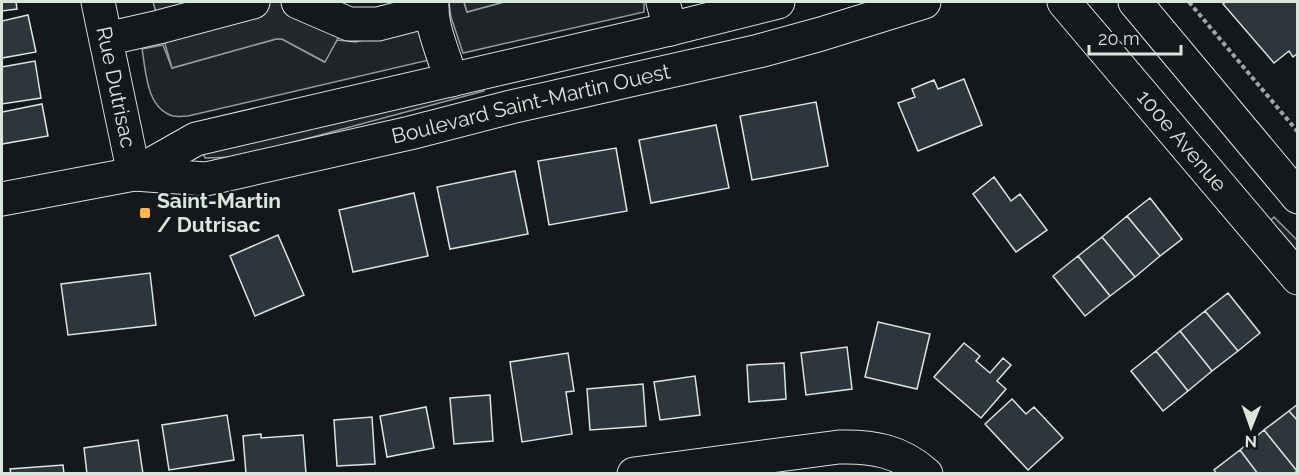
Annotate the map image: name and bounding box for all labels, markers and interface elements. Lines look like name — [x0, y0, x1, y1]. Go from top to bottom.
scale bar — [1089, 18, 1180, 56]
street label: Rue Dutrisac — [91, 24, 141, 150]
text: 20 m — [1098, 28, 1140, 49]
street label: Boulevard Saint-Martin Ouest — [389, 58, 672, 149]
street label: 100e Avenue — [1132, 85, 1232, 196]
place label: Saint-Martin / Dutrisac — [157, 188, 281, 237]
marker: Saint-Martin / Dutrisac — [138, 206, 152, 220]
north arrow — [1221, 397, 1281, 457]
text: N — [1244, 432, 1257, 451]

